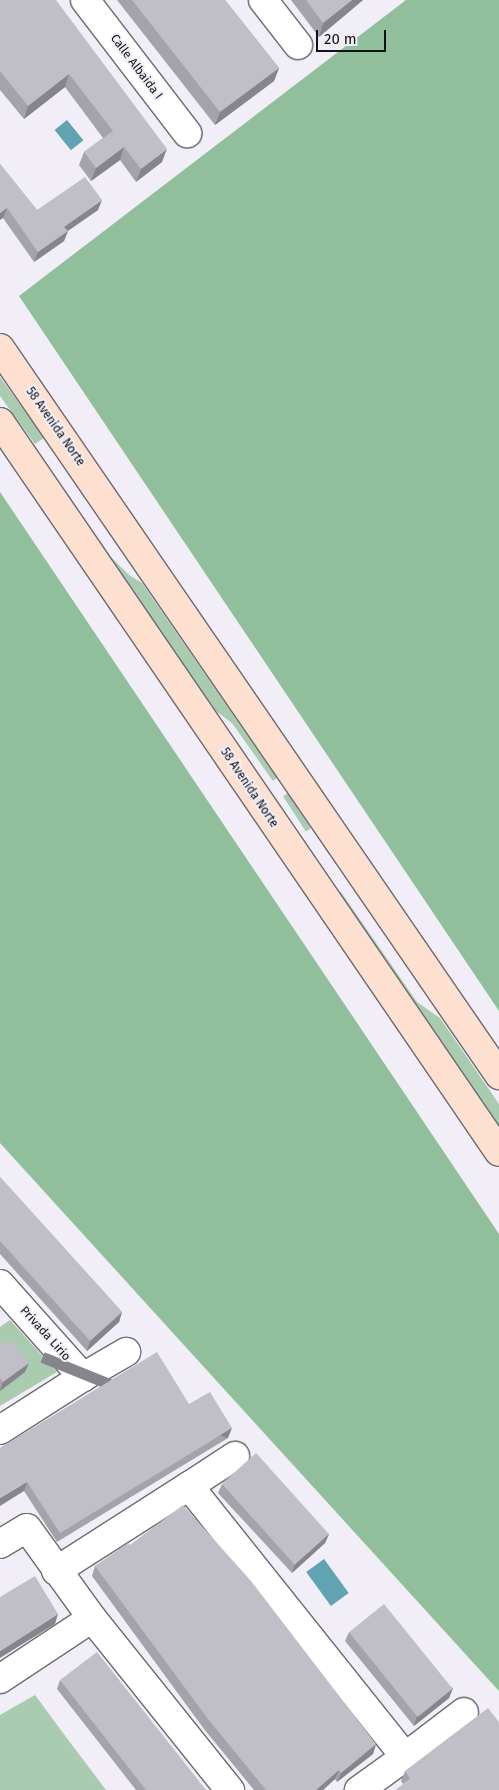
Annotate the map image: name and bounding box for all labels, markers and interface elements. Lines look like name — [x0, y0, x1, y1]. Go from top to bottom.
scale bar — [319, 20, 389, 52]
text: 20 m — [324, 30, 357, 48]
street label: Calle Albaida I — [107, 32, 165, 102]
street label: 58 Avenida Norte — [22, 385, 88, 469]
street label: 58 Avenida Norte — [217, 745, 281, 831]
street label: Privada Lirio — [17, 1304, 73, 1364]

